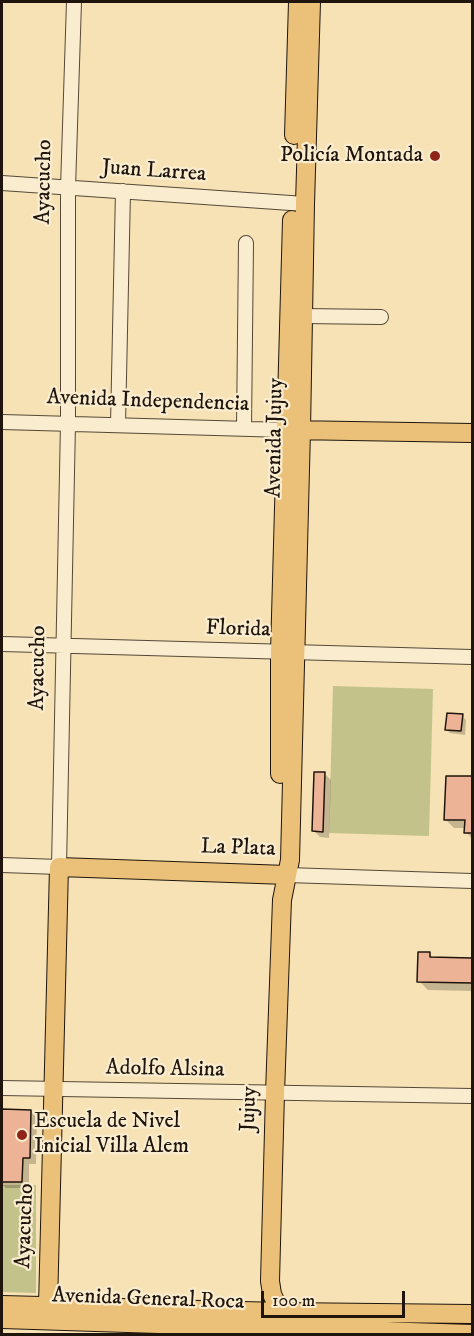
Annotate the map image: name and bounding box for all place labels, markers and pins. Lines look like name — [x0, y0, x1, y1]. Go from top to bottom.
place label: Policía Montada — [280, 143, 423, 169]
marker: Policía Montada — [428, 149, 442, 163]
place label: Escuela de Nivel Inicial Villa Alem — [34, 1109, 189, 1160]
marker: Escuela de Nivel Inicial Villa Alem — [15, 1128, 29, 1142]

